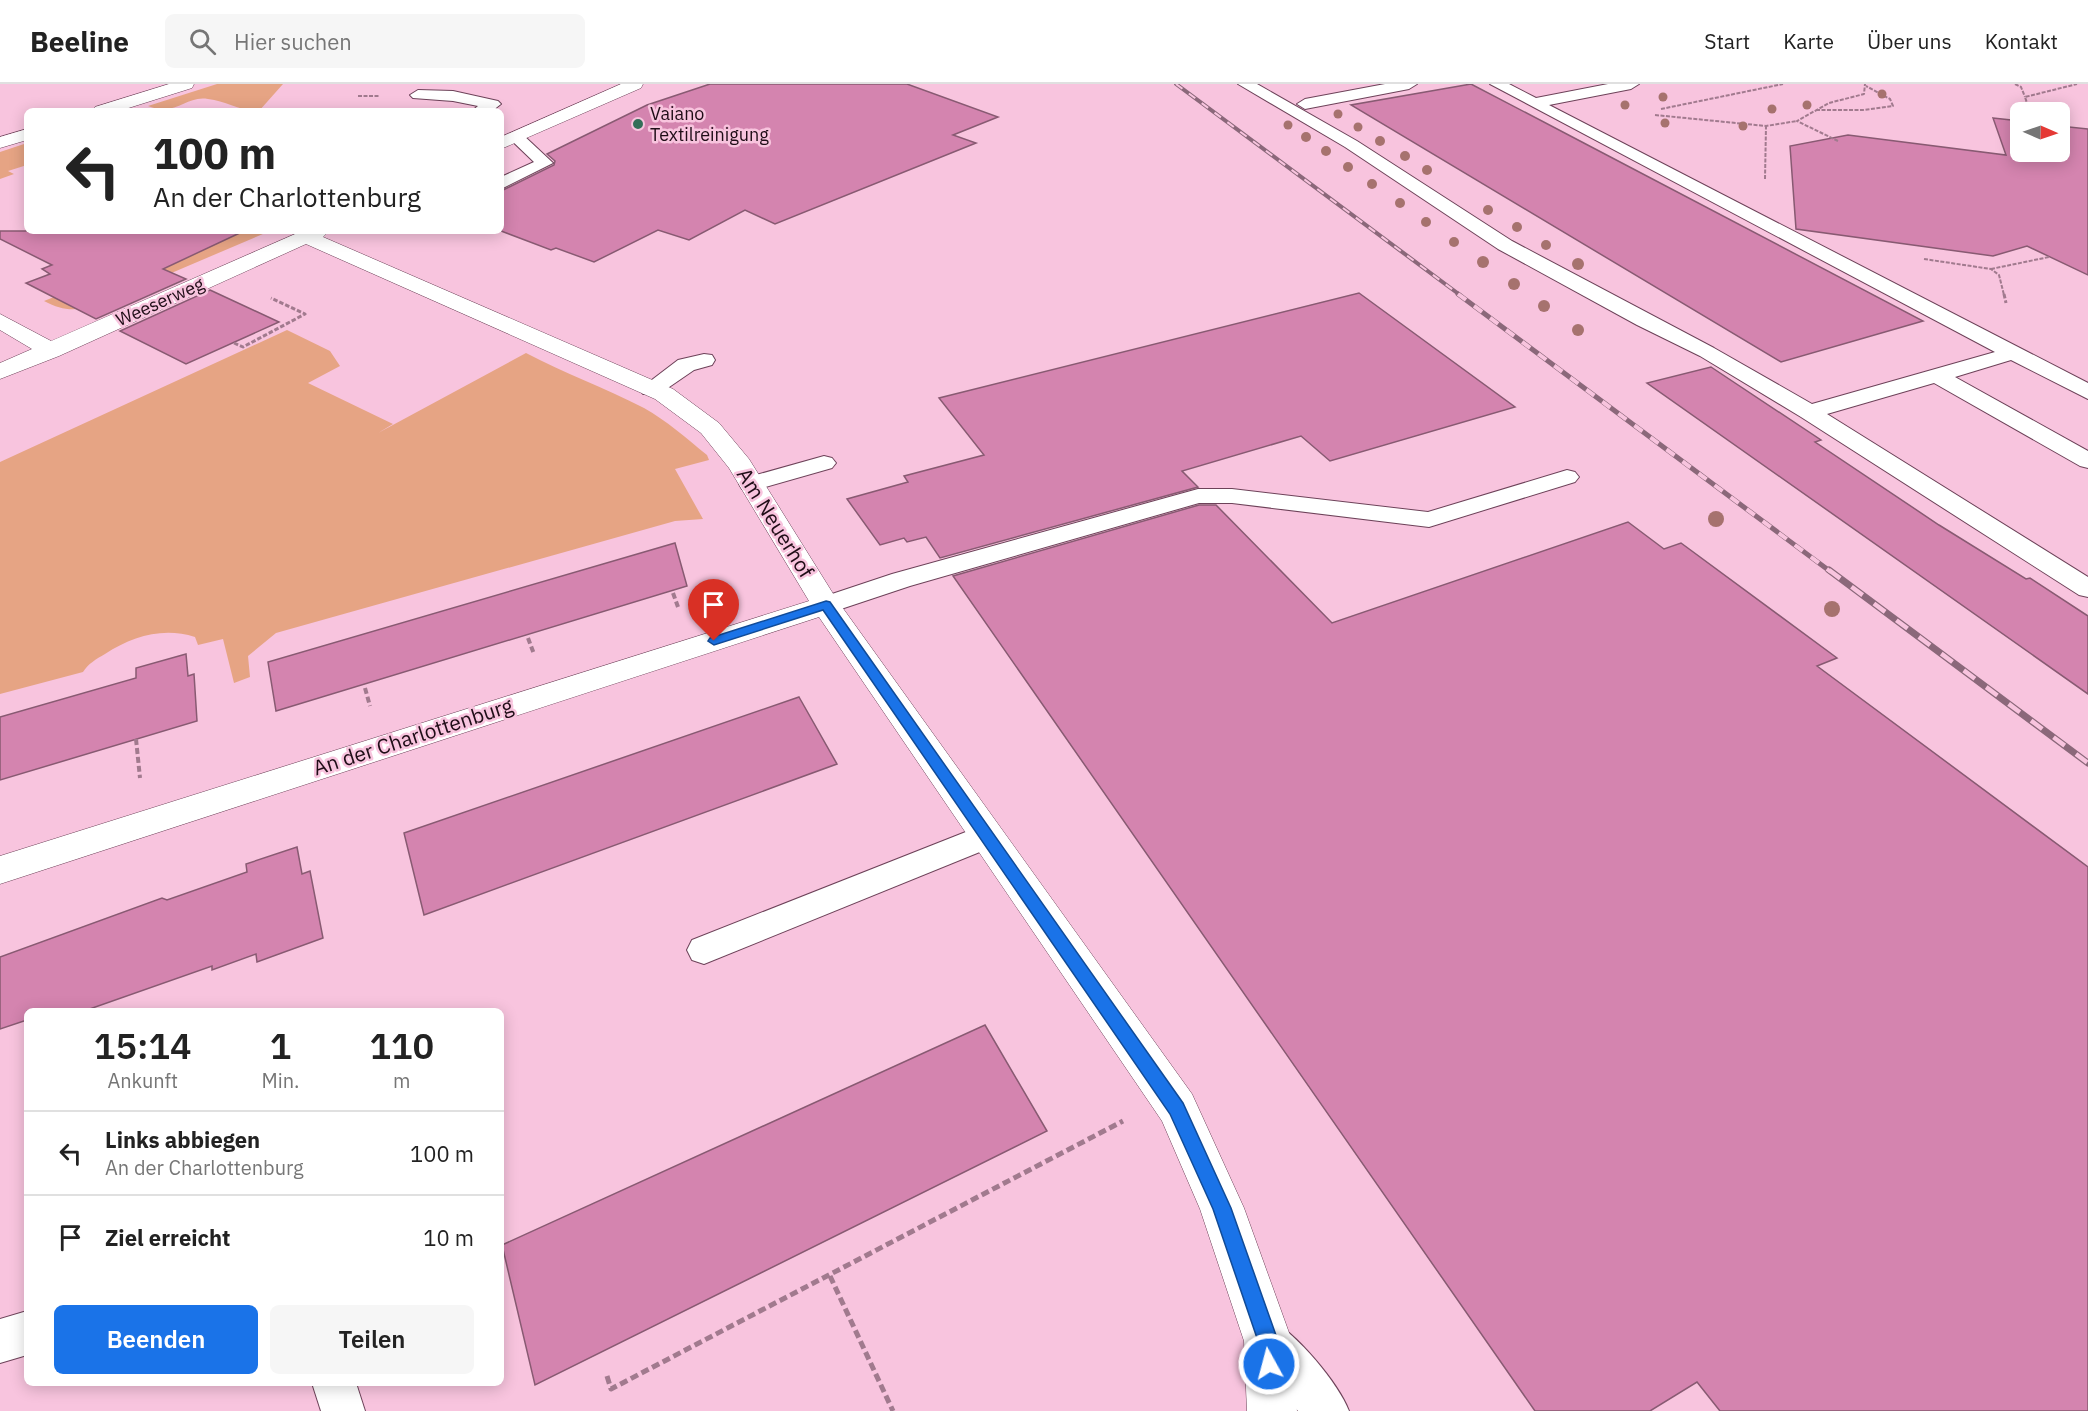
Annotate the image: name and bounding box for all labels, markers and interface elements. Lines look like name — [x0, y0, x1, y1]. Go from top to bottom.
search box — [165, 14, 585, 68]
text: Beeline — [30, 23, 129, 60]
icon: search — [186, 25, 219, 58]
text: Hier suchen — [234, 27, 352, 56]
text: Start — [1704, 27, 1750, 55]
text: Karte — [1783, 27, 1834, 55]
text: Über uns — [1867, 27, 1952, 55]
text: Kontakt — [1985, 27, 2058, 55]
place label: Vaiano Textilreinigung — [650, 102, 769, 146]
north arrow — [2010, 102, 2070, 162]
map controls — [2010, 102, 2070, 162]
marker: Vaiano Textilreinigung — [631, 117, 645, 131]
text: 100 m — [153, 126, 276, 181]
icon: left — [54, 132, 132, 210]
text: An der Charlottenburg — [153, 179, 421, 214]
street label: Weeserweg — [112, 272, 208, 331]
street label: Am Neuerhof — [731, 462, 821, 583]
pin — [688, 579, 739, 641]
icon: arrive — [697, 588, 730, 621]
street label: An der Charlottenburg — [309, 691, 516, 782]
text: 15:14 — [94, 1022, 192, 1069]
text: 1 — [270, 1022, 291, 1069]
text: 110 — [369, 1022, 434, 1069]
text: Ankunft — [107, 1067, 178, 1094]
text: Min. — [262, 1067, 300, 1094]
text: m — [393, 1067, 411, 1094]
text: Links abbiegen — [105, 1125, 260, 1154]
icon: left — [54, 1137, 87, 1170]
text: 100 m — [410, 1139, 474, 1168]
text: An der Charlottenburg — [105, 1154, 304, 1181]
icon: arrive — [54, 1221, 87, 1254]
text: Ziel erreicht — [105, 1223, 230, 1252]
text: 10 m — [423, 1223, 474, 1252]
button: Beenden — [54, 1305, 258, 1374]
button: Teilen — [270, 1305, 474, 1374]
position arrow — [1237, 1332, 1301, 1396]

